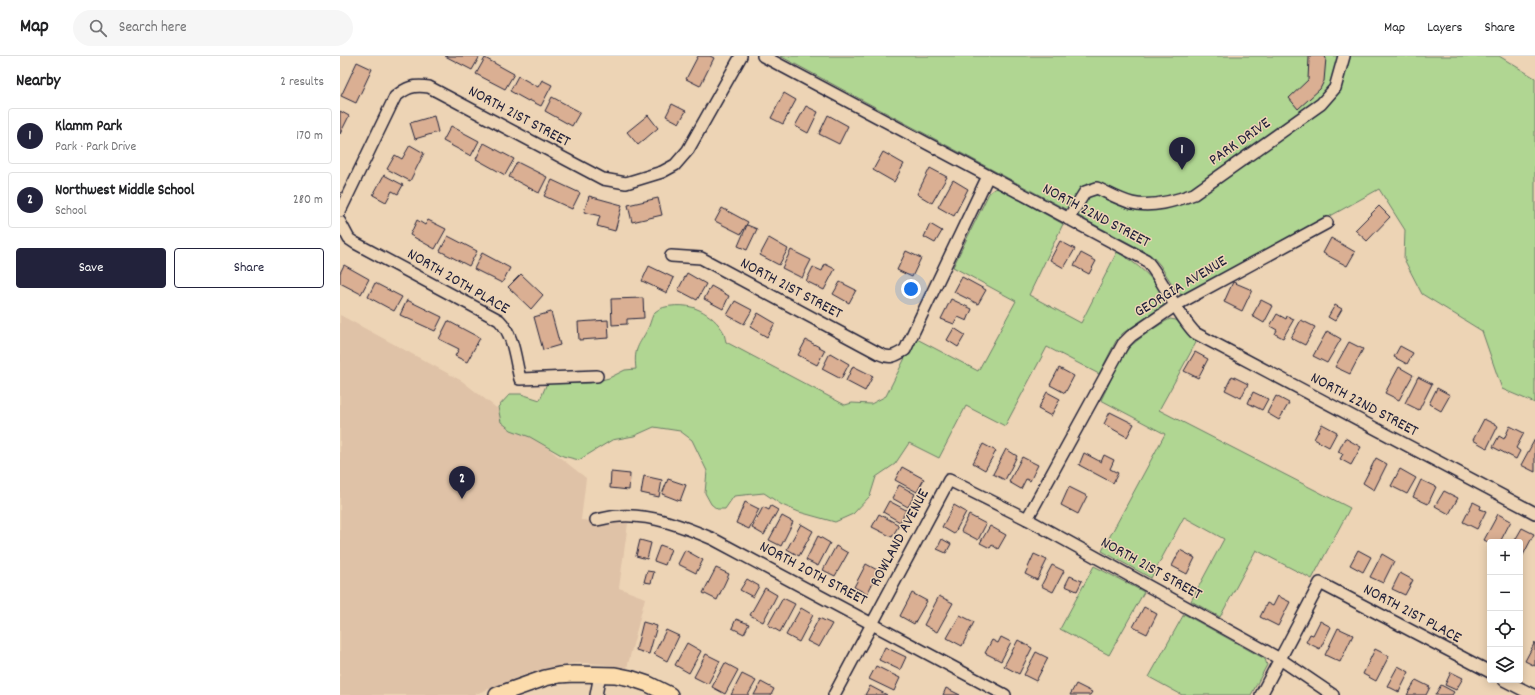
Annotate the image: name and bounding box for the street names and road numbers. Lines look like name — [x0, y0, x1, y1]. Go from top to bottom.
street label: NORTH 21ST STREET — [464, 80, 575, 154]
street label: PARK DRIVE — [1204, 112, 1276, 172]
street label: NORTH 22ND STREET — [1038, 178, 1155, 254]
street label: NORTH 20TH PLACE — [403, 243, 514, 321]
street label: GEORGIA AVENUE — [1130, 250, 1232, 324]
street label: NORTH 21ST STREET — [736, 252, 847, 326]
street label: NORTH 22ND STREET — [1306, 367, 1423, 443]
street label: ROWLAND AVENUE — [865, 484, 936, 591]
street label: NORTH 21ST STREET — [1096, 532, 1206, 607]
street label: NORTH 20TH STREET — [755, 536, 872, 612]
street label: NORTH 21ST PLACE — [1359, 578, 1466, 650]

